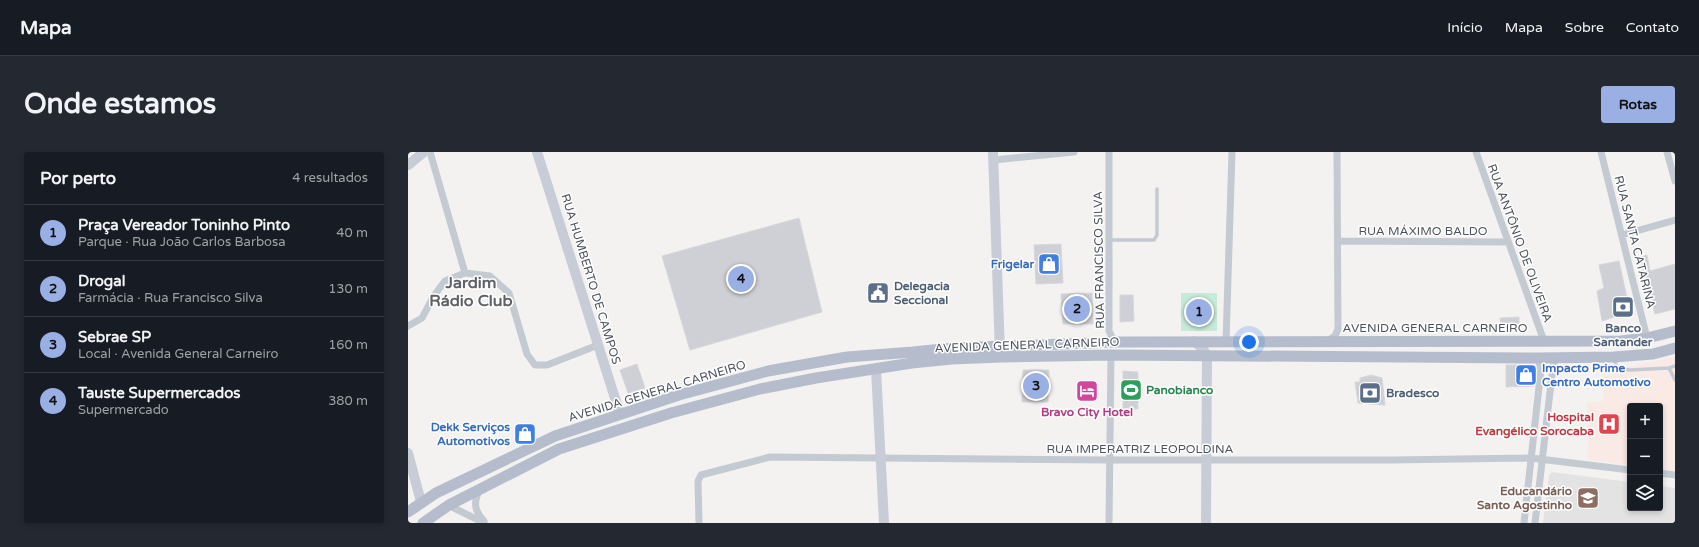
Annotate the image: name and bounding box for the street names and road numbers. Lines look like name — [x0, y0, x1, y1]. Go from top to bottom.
street label: RUA ANTÔNIO DE OLIVEIRA — [1485, 162, 1555, 324]
street label: RUA SANTA CATARINA — [1612, 174, 1658, 310]
street label: RUA FRANCISCO SILVA — [1091, 191, 1107, 329]
street label: RUA HUMBERTO DE CAMPOS — [558, 192, 624, 366]
street label: RUA MÁXIMO BALDO — [1358, 224, 1488, 238]
street label: AVENIDA GENERAL CARNEIRO — [1343, 321, 1528, 335]
street label: AVENIDA GENERAL CARNEIRO — [934, 335, 1120, 355]
street label: AVENIDA GENERAL CARNEIRO — [567, 357, 748, 425]
street label: RUA IMPERATRIZ LEOPOLDINA — [1047, 442, 1234, 456]

